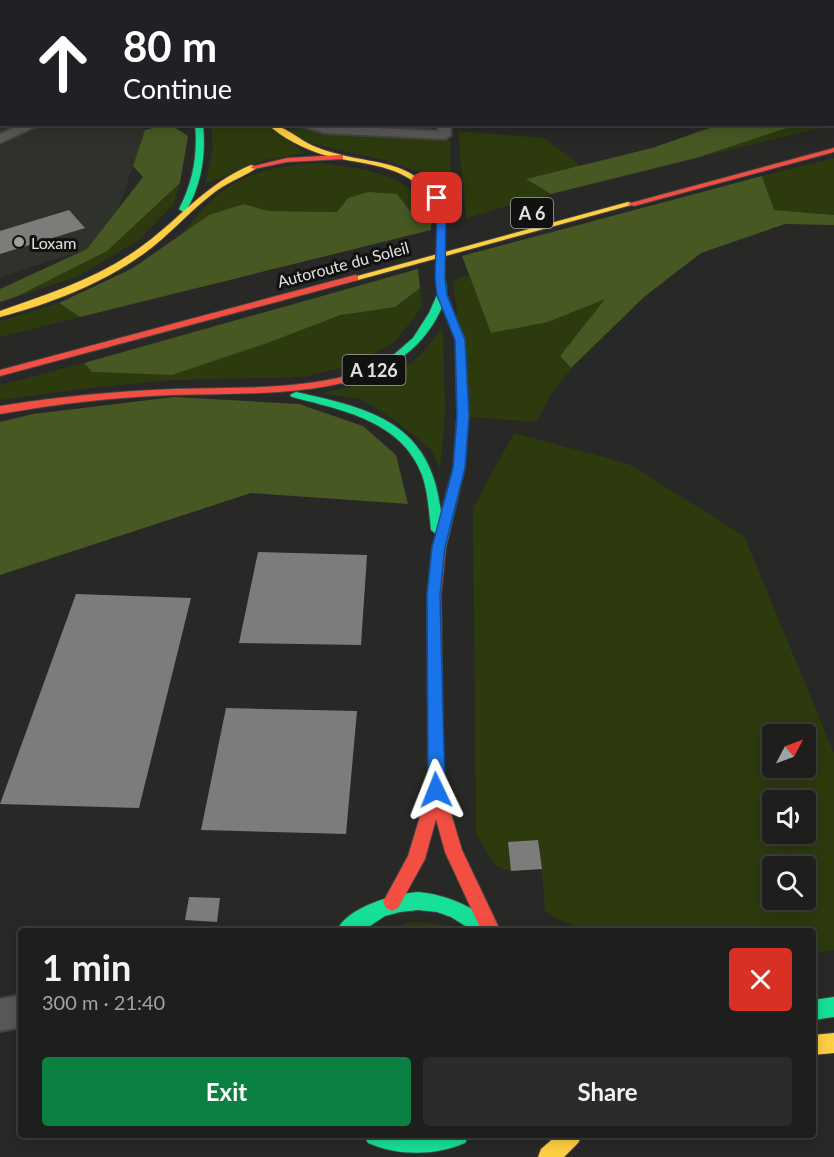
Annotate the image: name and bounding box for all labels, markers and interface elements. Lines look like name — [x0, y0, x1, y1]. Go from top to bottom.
text: 80 m — [123, 21, 217, 71]
icon: ahead — [24, 24, 102, 102]
text: Continue — [123, 72, 232, 105]
pin — [411, 172, 462, 223]
icon: arrive — [420, 181, 453, 214]
road number: A 6 — [511, 198, 553, 228]
place label: Loxam — [31, 233, 76, 252]
marker: Loxam — [12, 235, 26, 249]
street label: Autoroute du Soleil — [275, 237, 411, 291]
road number: A 126 — [342, 355, 406, 385]
north arrow — [762, 724, 816, 778]
map controls — [762, 724, 816, 910]
position arrow — [404, 758, 468, 822]
button: sound — [762, 790, 816, 844]
button: search — [762, 856, 816, 910]
text: 1 min — [42, 945, 131, 989]
button: close — [729, 948, 792, 1011]
text: 300 m · 21:40 — [42, 990, 165, 1014]
button: Exit — [42, 1057, 411, 1126]
button: Share — [423, 1057, 792, 1126]

